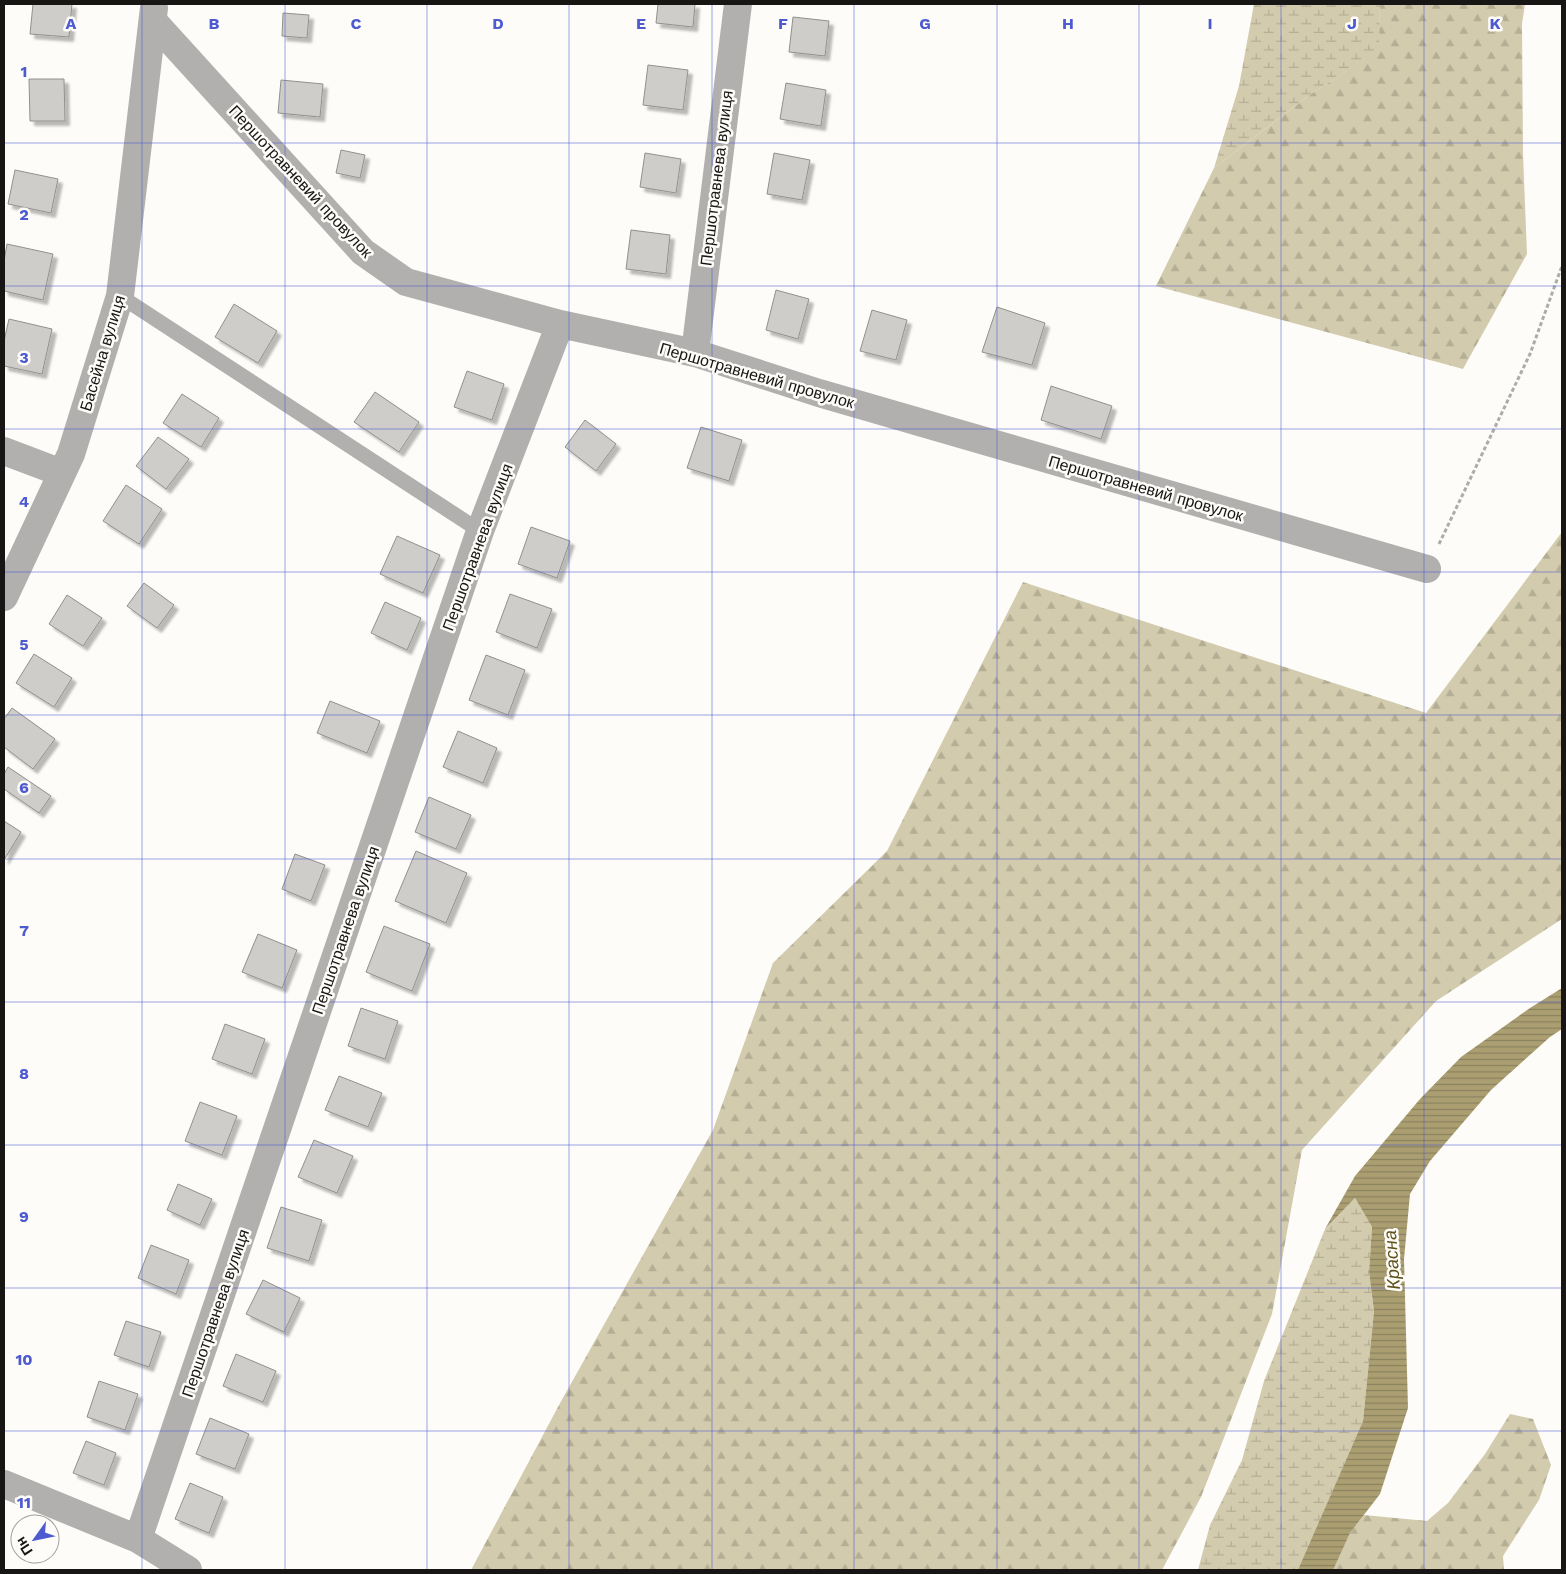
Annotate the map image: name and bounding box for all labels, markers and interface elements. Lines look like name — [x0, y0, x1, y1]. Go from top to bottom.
text: A — [66, 14, 77, 33]
text: B — [209, 14, 220, 33]
text: C — [351, 14, 362, 33]
text: D — [492, 14, 504, 33]
text: E — [636, 14, 646, 33]
text: F — [778, 14, 788, 33]
text: G — [919, 14, 931, 33]
text: H — [1062, 14, 1074, 33]
text: I — [1207, 14, 1213, 33]
text: J — [1347, 14, 1357, 33]
text: K — [1489, 14, 1501, 33]
text: 1 — [21, 62, 27, 81]
street label: Першотравнева вулиця — [696, 89, 737, 267]
street label: Першотравневий провулок — [225, 101, 377, 262]
text: 2 — [19, 205, 29, 224]
street label: Басейна вулиця — [76, 293, 129, 413]
street label: Першотравневий провулок — [657, 339, 857, 413]
text: 3 — [19, 348, 29, 367]
street label: Першотравневий провулок — [1046, 452, 1246, 526]
street label: Першотравнева вулиця — [438, 461, 517, 633]
text: 4 — [19, 492, 29, 511]
text: 5 — [19, 635, 29, 654]
text: 6 — [19, 778, 29, 797]
street label: Першотравнева вулиця — [308, 844, 383, 1017]
text: 7 — [19, 921, 29, 940]
text: 8 — [19, 1064, 29, 1083]
text: 9 — [19, 1207, 29, 1226]
street label: Першотравнева вулиця — [178, 1227, 253, 1400]
water label: Красна — [1379, 1230, 1404, 1290]
text: 10 — [15, 1350, 33, 1369]
text: 11 — [17, 1493, 31, 1512]
north arrow — [10, 1514, 60, 1564]
text: Пн — [12, 1534, 36, 1558]

